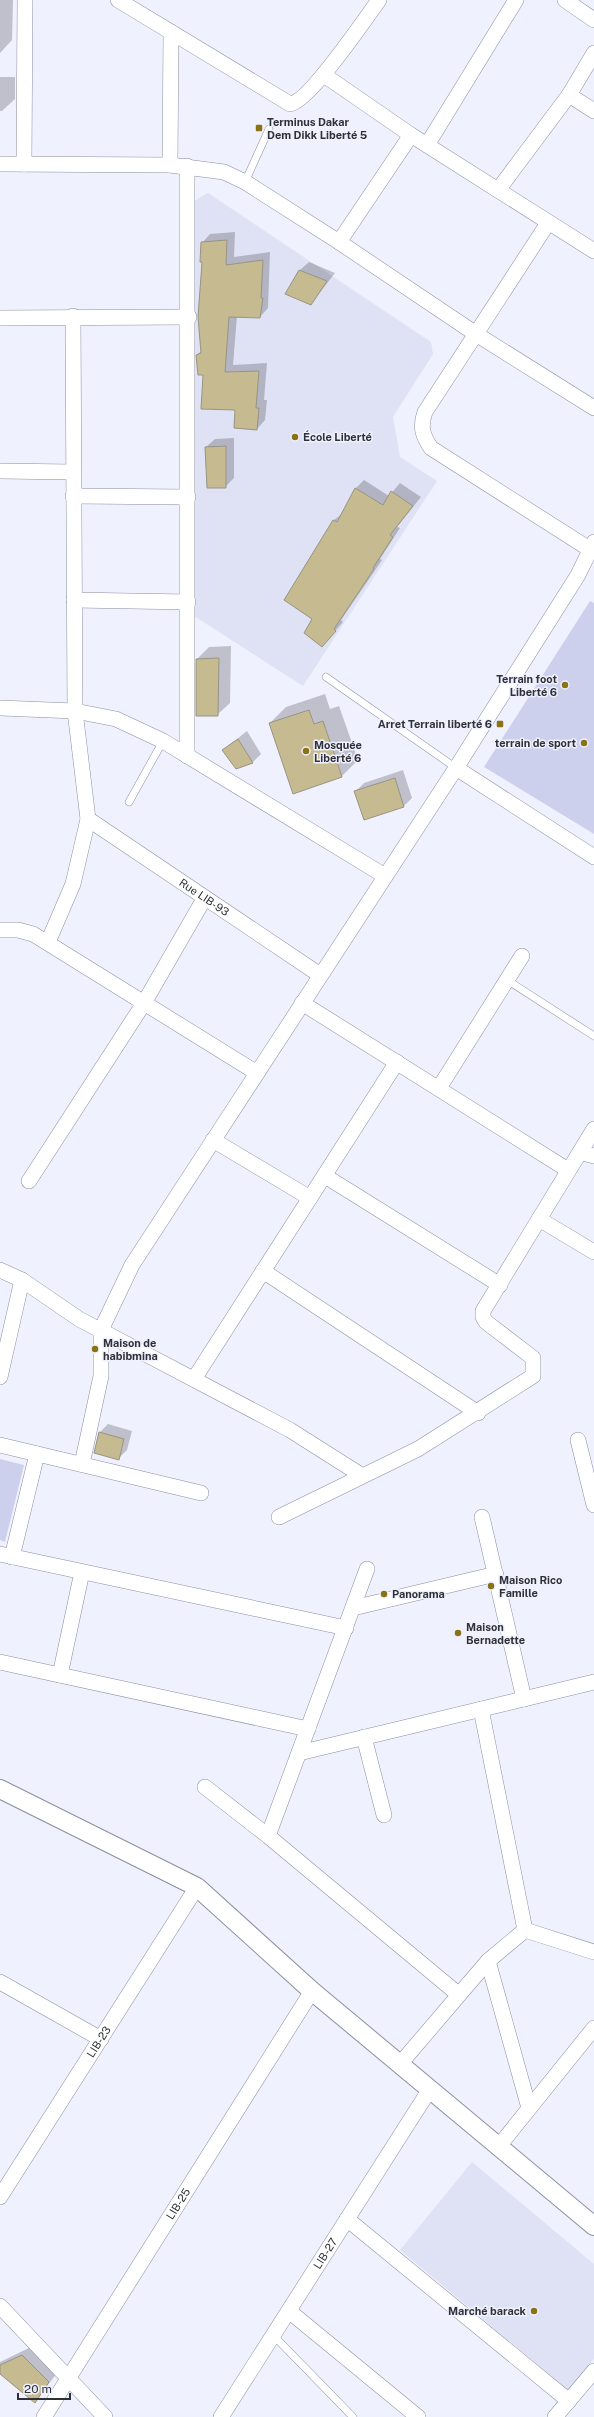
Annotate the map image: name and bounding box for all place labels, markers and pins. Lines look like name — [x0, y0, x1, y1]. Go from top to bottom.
place label: Terminus Dakar Dem Dikk Liberté 5 — [267, 116, 367, 141]
marker: Terminus Dakar Dem Dikk Liberté 5 — [254, 123, 264, 133]
place label: École Liberté — [303, 430, 372, 443]
marker: École Liberté — [290, 432, 300, 442]
place label: Terrain foot Liberté 6 — [496, 673, 557, 698]
marker: Terrain foot Liberté 6 — [560, 680, 570, 690]
place label: Arret Terrain liberté 6 — [378, 718, 492, 730]
marker: Arret Terrain liberté 6 — [495, 719, 505, 729]
place label: terrain de sport — [495, 737, 576, 749]
marker: terrain de sport — [579, 738, 589, 748]
place label: Mosquée Liberté 6 — [314, 739, 362, 764]
marker: Mosquée Liberté 6 — [301, 746, 311, 756]
place label: Maison de habibmina — [103, 1337, 158, 1362]
marker: Maison de habibmina — [90, 1344, 100, 1354]
place label: Maison Rico Famille — [499, 1574, 562, 1599]
marker: Maison Rico Famille — [486, 1581, 496, 1591]
place label: Panorama — [392, 1588, 445, 1600]
marker: Panorama — [379, 1589, 389, 1599]
place label: Maison Bernadette — [466, 1621, 525, 1646]
marker: Maison Bernadette — [453, 1628, 463, 1638]
place label: Marché barack — [448, 2305, 527, 2317]
marker: Marché barack — [529, 2306, 539, 2316]

